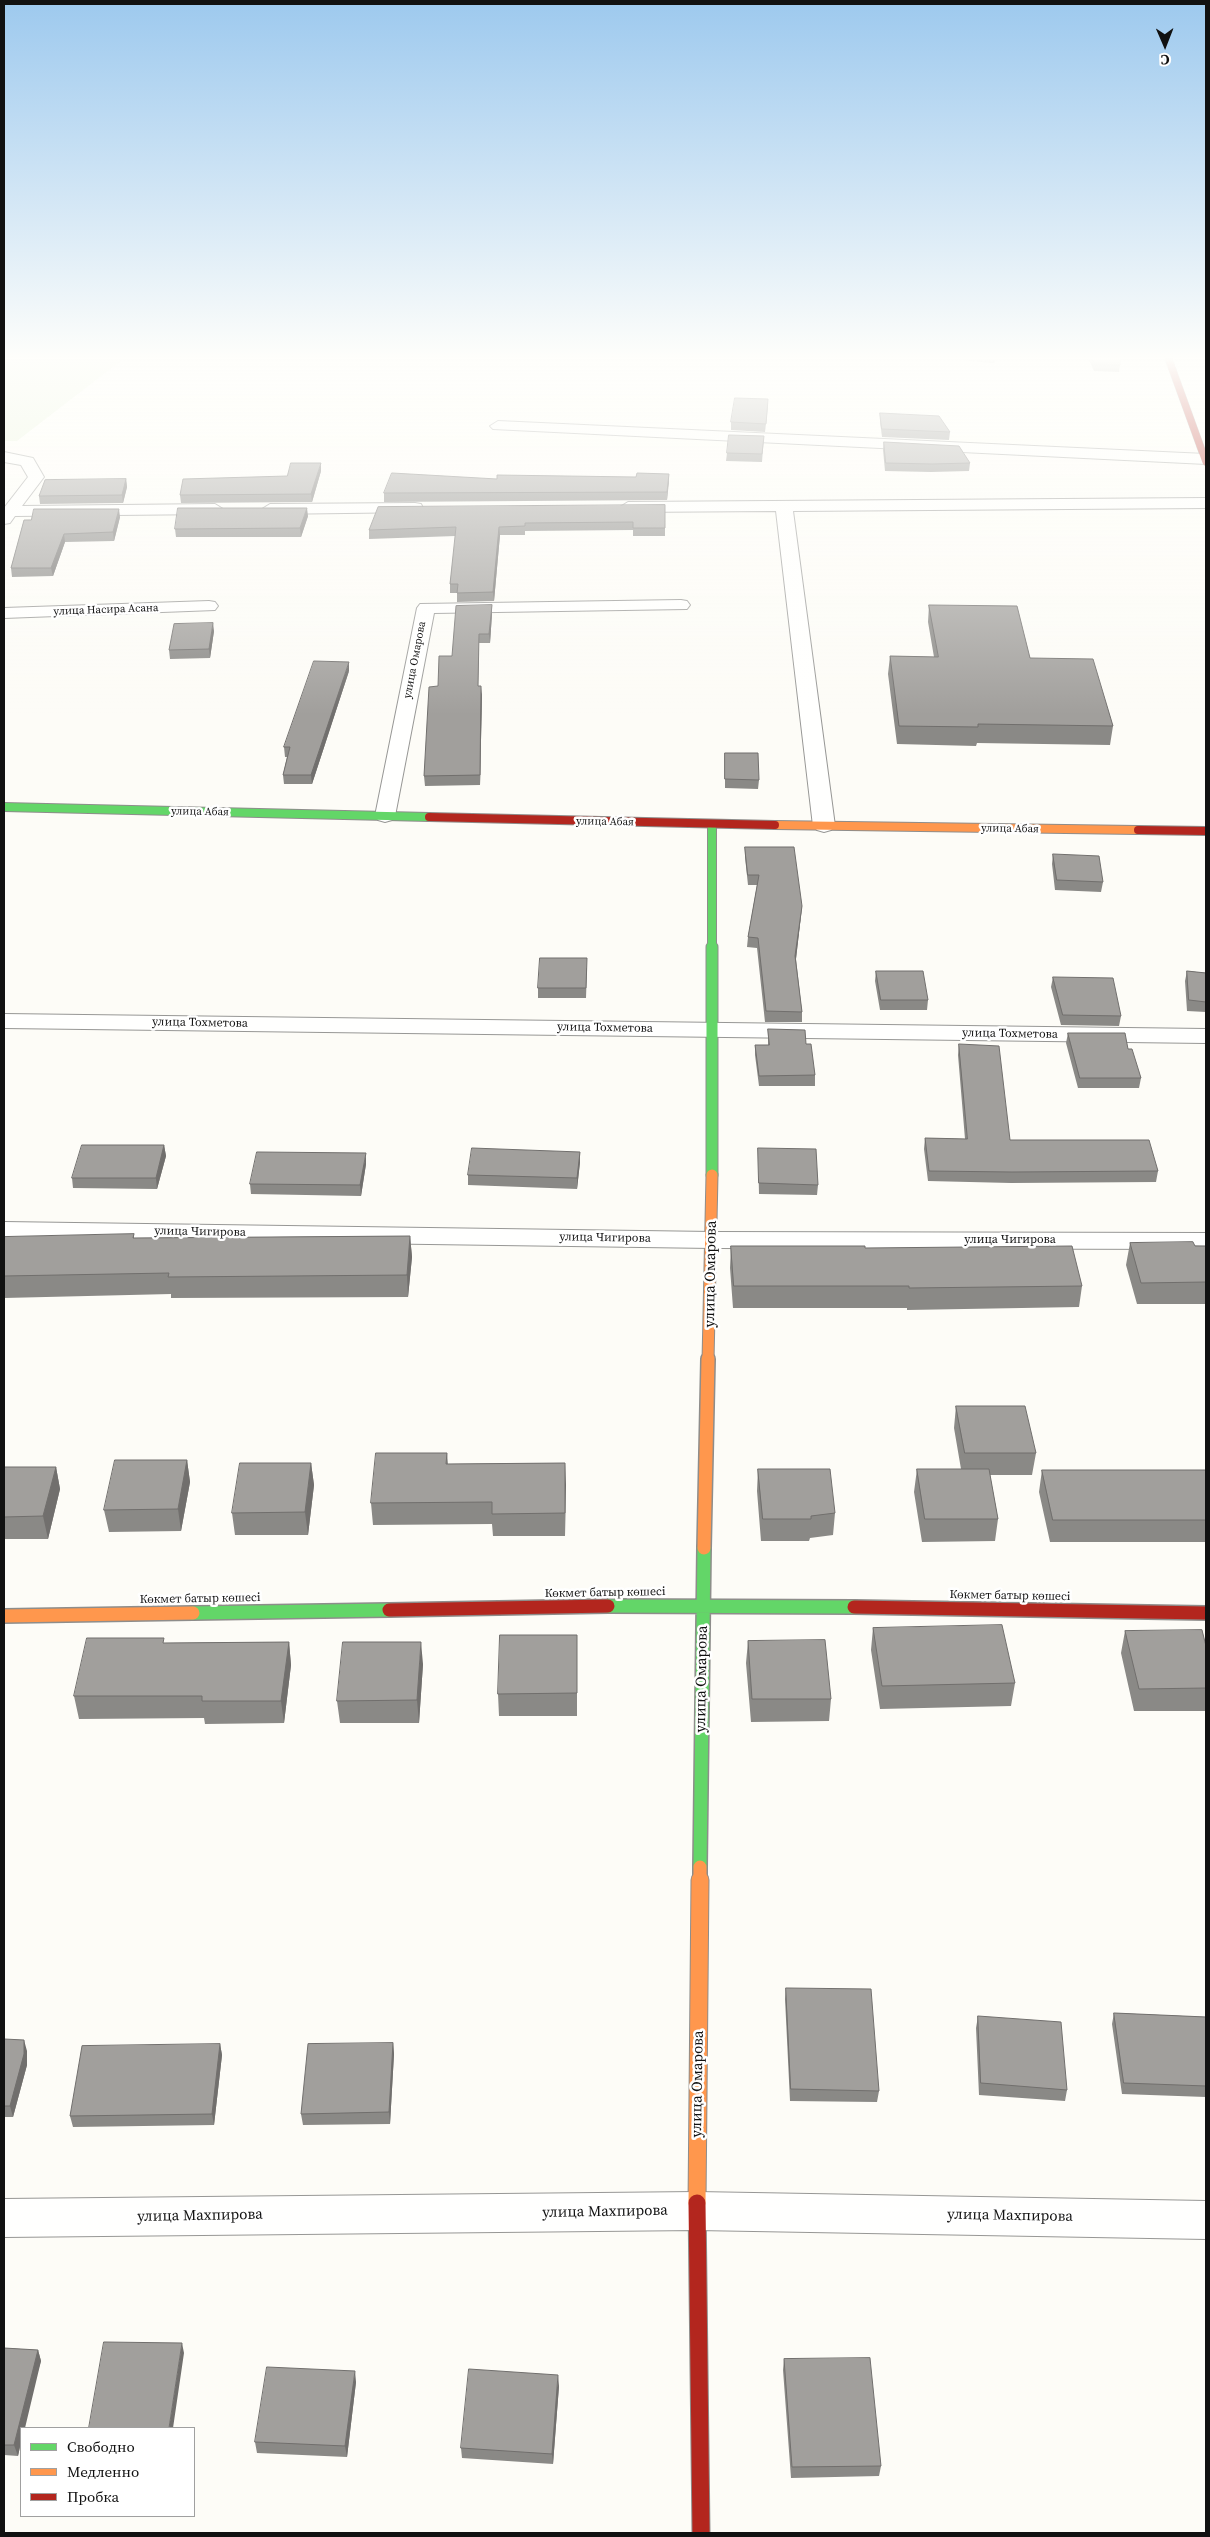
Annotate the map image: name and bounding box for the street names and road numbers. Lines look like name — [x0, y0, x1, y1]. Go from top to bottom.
street label: улица Насира Асана — [53, 602, 159, 618]
street label: улица Омарова — [401, 620, 429, 700]
street label: улица Абая — [171, 805, 229, 819]
street label: улица Абая — [576, 815, 634, 829]
street label: улица Абая — [981, 822, 1039, 836]
street label: улица Тохметова — [152, 1015, 248, 1031]
street label: улица Тохметова — [557, 1020, 653, 1036]
street label: улица Тохметова — [962, 1026, 1058, 1042]
street label: улица Омарова — [701, 1220, 721, 1328]
street label: улица Чигирова — [154, 1224, 246, 1240]
street label: улица Чигирова — [559, 1230, 651, 1246]
street label: улица Чигирова — [964, 1233, 1056, 1247]
street label: Көкмет батыр көшесі — [544, 1585, 666, 1601]
street label: Көкмет батыр көшесі — [949, 1588, 1071, 1604]
street label: Көкмет батыр көшесі — [139, 1591, 261, 1607]
street label: улица Омарова — [692, 1625, 712, 1733]
street label: улица Омарова — [688, 2030, 708, 2138]
street label: улица Махпирова — [542, 2202, 668, 2222]
street label: улица Махпирова — [137, 2206, 263, 2226]
street label: улица Махпирова — [947, 2206, 1073, 2226]

